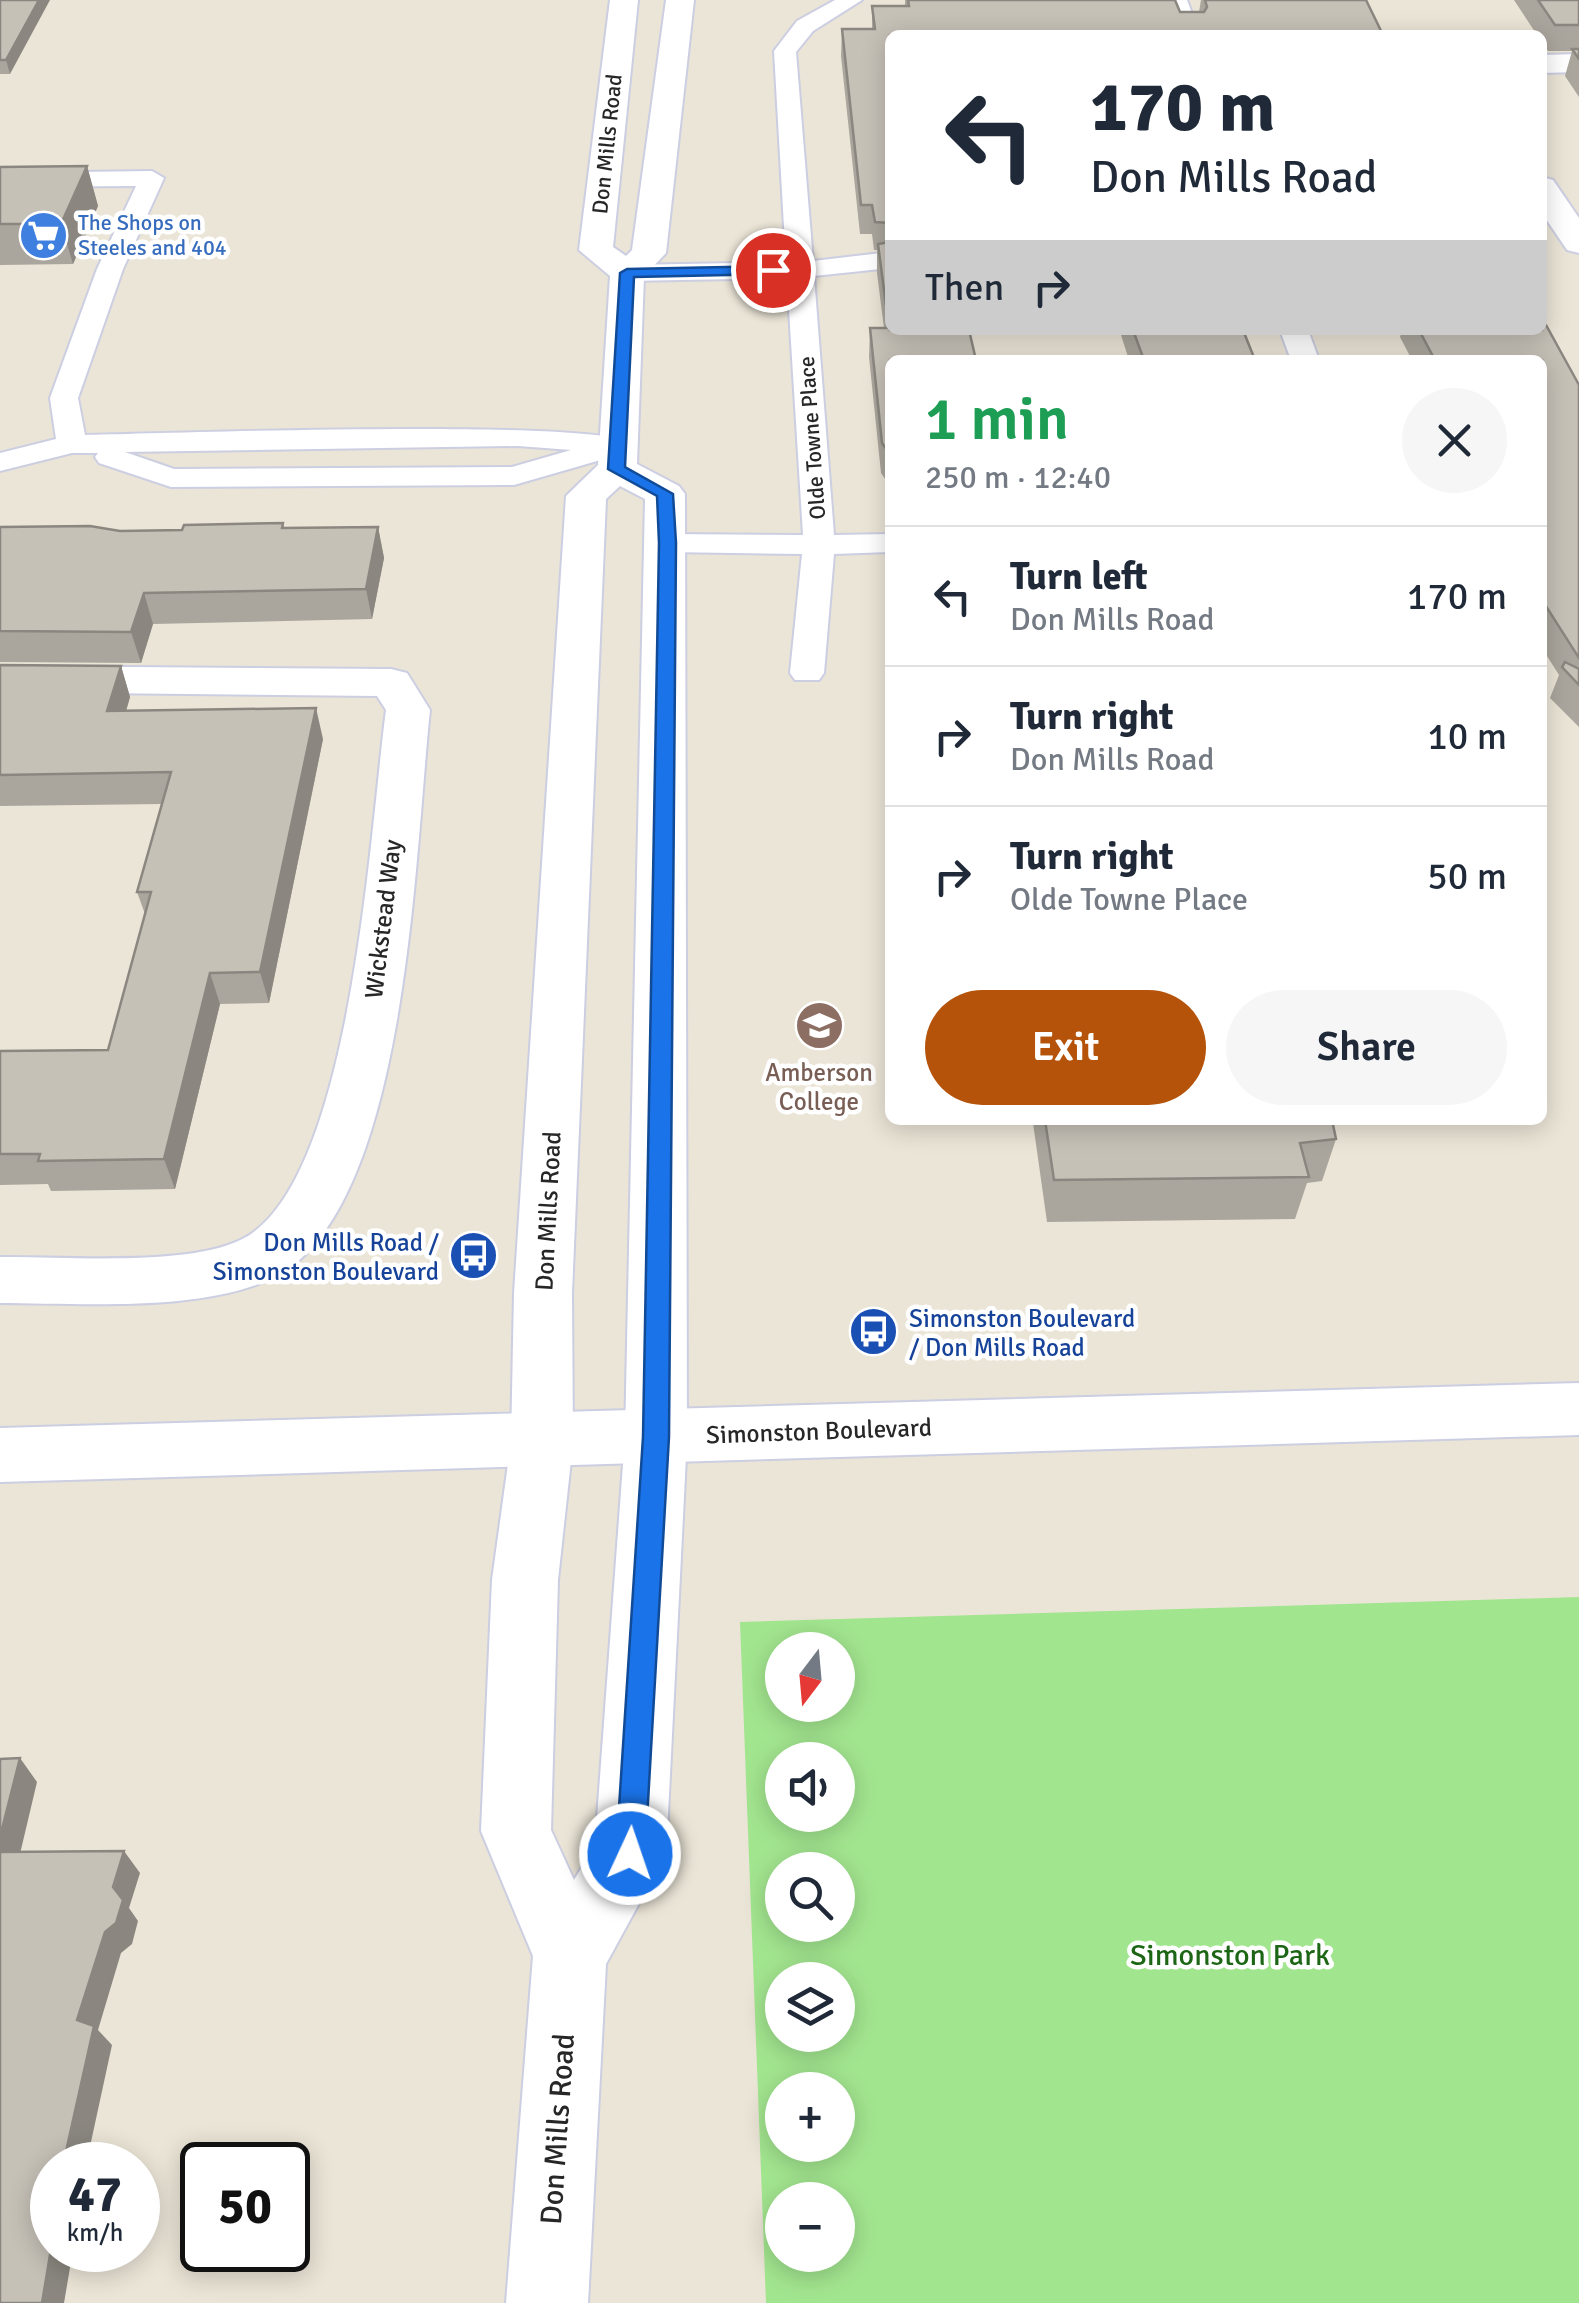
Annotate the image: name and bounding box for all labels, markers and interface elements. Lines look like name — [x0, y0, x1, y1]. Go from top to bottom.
text: 170 m — [1090, 64, 1275, 150]
icon: left — [925, 70, 1055, 200]
street label: Don Mills Road — [586, 73, 628, 215]
text: Don Mills Road — [1090, 150, 1377, 205]
supermarket icon: The Shops on Steeles and 404 — [17, 209, 69, 261]
place label: The Shops on Steeles and 404 — [78, 209, 227, 261]
pin — [731, 228, 816, 313]
icon: arrive — [746, 243, 801, 298]
icon: right — [1024, 260, 1079, 315]
text: Then — [925, 264, 1004, 311]
street label: Olde Towne Place — [793, 355, 831, 521]
text: 1 min — [925, 383, 1069, 457]
button: close — [1402, 388, 1507, 493]
text: 250 m · 12:40 — [925, 458, 1111, 497]
text: Turn left — [1010, 553, 1148, 600]
icon: left — [925, 569, 980, 624]
text: 170 m — [1407, 573, 1507, 620]
text: Don Mills Road — [1010, 600, 1214, 639]
text: Turn right — [1010, 693, 1174, 740]
icon: right — [925, 709, 980, 764]
text: 10 m — [1427, 713, 1507, 760]
text: Don Mills Road — [1010, 740, 1214, 779]
text: Turn right — [1010, 833, 1174, 880]
street label: Wickstead Way — [358, 837, 408, 1000]
icon: right — [925, 849, 980, 904]
text: 50 m — [1427, 853, 1507, 900]
text: Olde Towne Place — [1010, 880, 1248, 919]
button: Exit — [925, 990, 1206, 1105]
button: Share — [1226, 990, 1507, 1105]
school or university icon: Amberson College — [793, 1000, 845, 1052]
place label: Amberson College — [765, 1057, 873, 1117]
street label: Don Mills Road — [528, 1130, 568, 1292]
place label: Don Mills Road / Simonston Boulevard — [213, 1227, 439, 1287]
bus stop icon: Don Mills Road / Simonston Boulevard — [448, 1230, 500, 1282]
place label: Simonston Boulevard / Don Mills Road — [909, 1303, 1135, 1363]
bus stop icon: Simonston Boulevard / Don Mills Road — [848, 1306, 900, 1358]
street label: Simonston Boulevard — [705, 1412, 933, 1450]
north arrow — [765, 1632, 855, 1722]
map controls — [765, 1632, 855, 2272]
button: sound — [765, 1742, 855, 1832]
position arrow — [578, 1802, 682, 1906]
button: search — [765, 1852, 855, 1942]
park label: Simonston Park — [1130, 1937, 1330, 1974]
button: layers — [765, 1962, 855, 2052]
street label: Don Mills Road — [533, 2032, 583, 2226]
button: + — [765, 2072, 855, 2162]
speed limit sign: 50 — [180, 2142, 310, 2272]
text: 47 — [68, 2164, 122, 2226]
button: − — [765, 2182, 855, 2272]
text: km/h — [67, 2217, 123, 2248]

